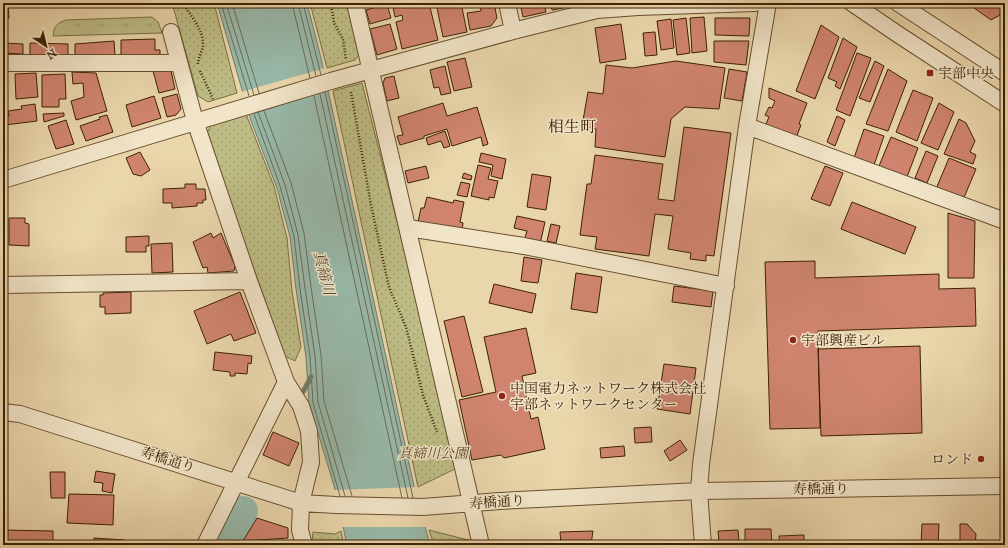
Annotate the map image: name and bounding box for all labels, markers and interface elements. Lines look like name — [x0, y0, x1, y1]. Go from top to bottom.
north arrow — [26, 26, 66, 66]
text: N — [43, 46, 59, 62]
place label: 宇部中央 — [938, 65, 994, 82]
marker: 宇部中央 — [925, 68, 935, 78]
district label: 相生町 — [548, 117, 596, 136]
water label: 真締川 — [310, 249, 339, 299]
place label: 宇部興産ビル — [801, 332, 885, 349]
marker: 宇部興産ビル — [788, 335, 798, 345]
place label: 中国電力ネットワーク株式会社 宇部ネットワークセンター — [510, 380, 706, 413]
marker: 中国電力ネットワーク株式会社 宇部ネットワークセンター — [497, 391, 507, 401]
street label: 寿橋通り — [139, 444, 197, 476]
park label: 真締川公園 — [398, 445, 470, 462]
place label: ロンド — [931, 451, 973, 468]
marker: ロンド — [976, 454, 986, 464]
street label: 寿橋通り — [793, 480, 849, 498]
street label: 寿橋通り — [468, 492, 526, 512]

